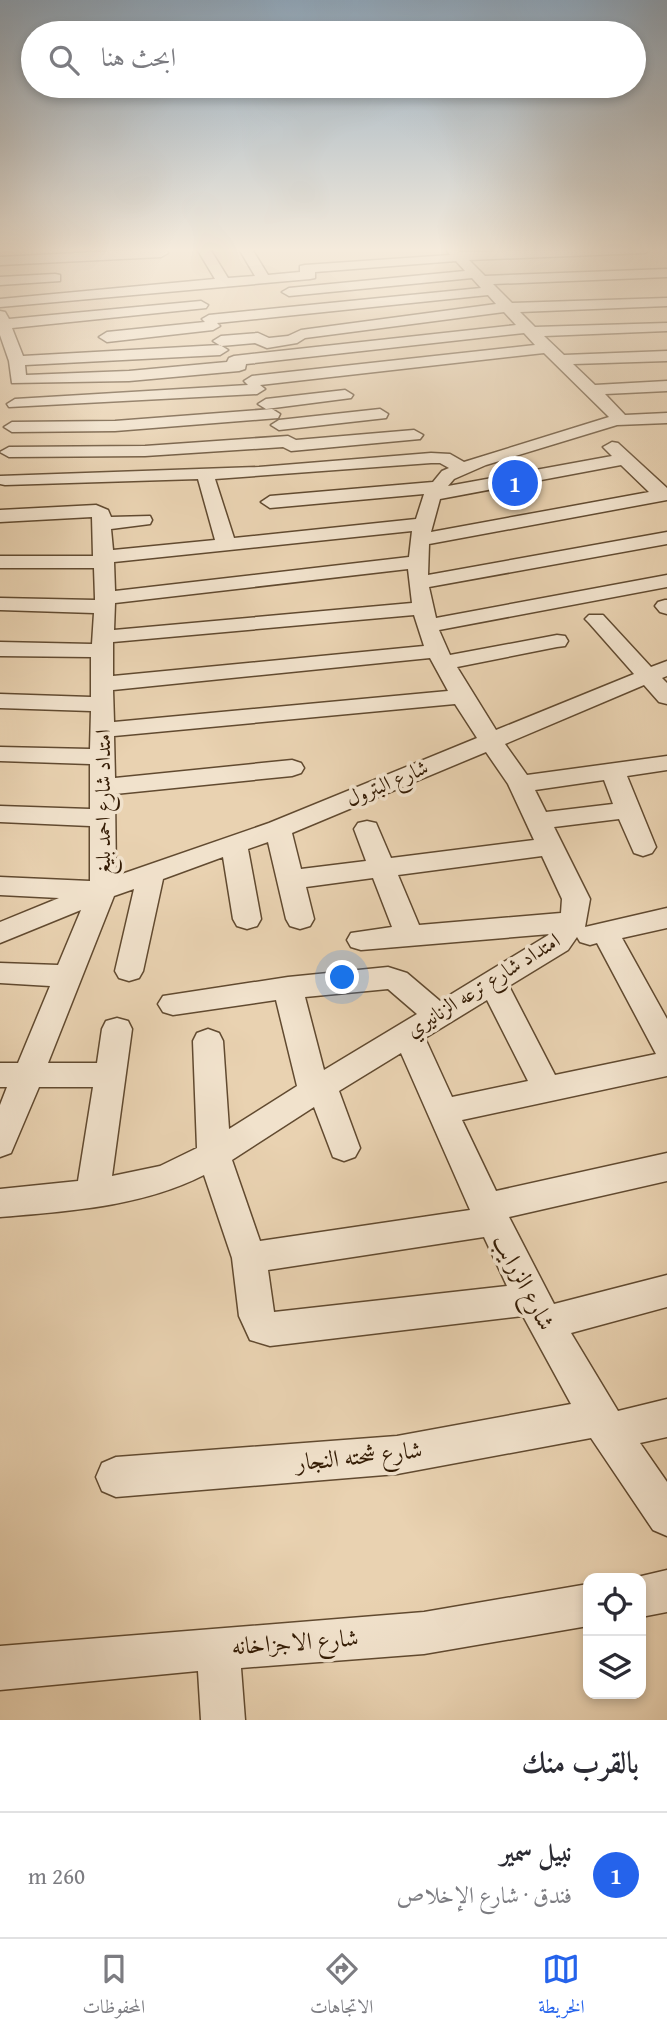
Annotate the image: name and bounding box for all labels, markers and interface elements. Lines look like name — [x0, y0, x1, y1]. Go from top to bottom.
search box — [21, 21, 646, 98]
text: ابحث هنا — [101, 37, 176, 76]
icon: search — [45, 41, 83, 79]
pin: 1 — [492, 457, 538, 509]
street label: امتداد شارع احمد بليغ — [87, 729, 122, 875]
street label: شارع البترول — [341, 751, 434, 817]
street label: امتداد شارع ترعه الزنانيري — [400, 925, 567, 1047]
your location — [325, 960, 359, 994]
street label: شارع الزرايب — [482, 1227, 564, 1338]
street label: شارع شحته النجار — [292, 1431, 424, 1483]
map controls — [583, 1573, 646, 1699]
button: locate — [583, 1573, 646, 1636]
street label: شارع الاجزاخانه — [230, 1620, 360, 1666]
button: layers — [583, 1636, 646, 1699]
text: بالقرب منك — [522, 1740, 639, 1784]
text: نبيل سمير — [500, 1832, 572, 1871]
text: 260 m — [28, 1859, 85, 1892]
text: 1 — [610, 1859, 622, 1892]
text: فندق · شارع الإخلاص — [397, 1878, 572, 1911]
tab: المحفوظات — [82, 1950, 145, 2025]
tab: الاتجاهات — [310, 1950, 373, 2025]
tab: الخريطة — [538, 1950, 585, 2025]

